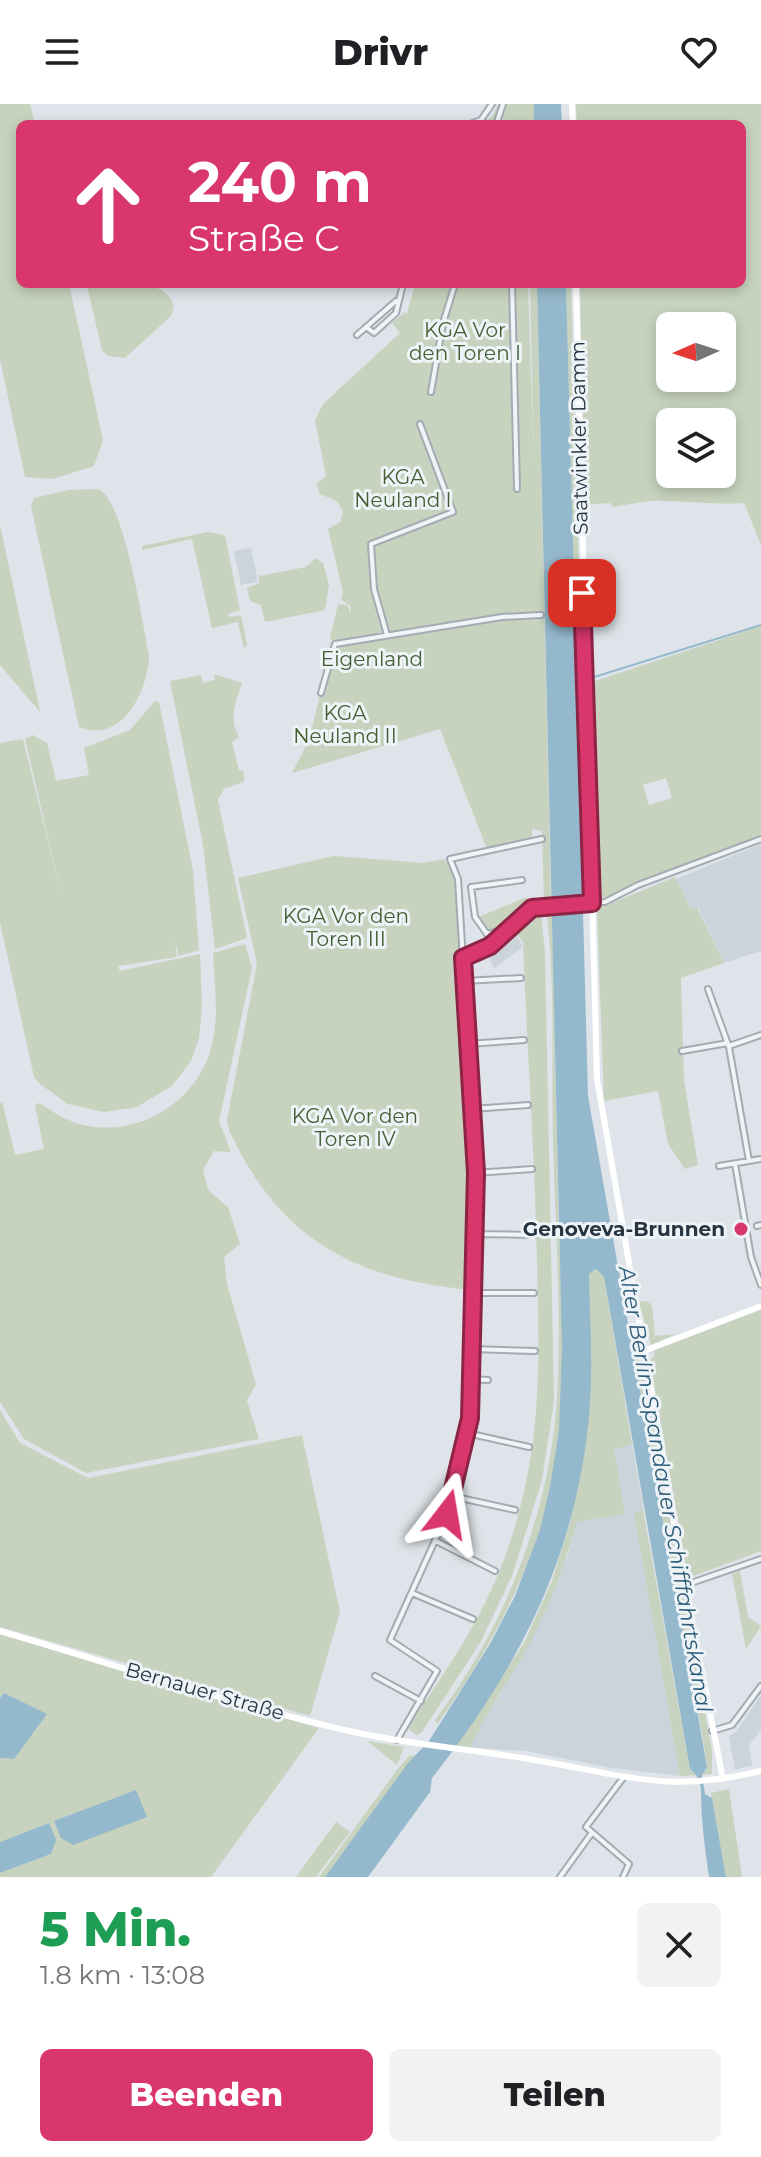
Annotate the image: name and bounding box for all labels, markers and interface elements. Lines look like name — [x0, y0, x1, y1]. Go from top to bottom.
icon: menu — [40, 30, 84, 74]
text: Drivr — [333, 30, 428, 74]
icon: heart — [677, 30, 721, 74]
text: 240 m — [188, 148, 372, 216]
icon: ahead — [56, 152, 160, 256]
text: Straße C — [188, 216, 340, 260]
north arrow — [656, 312, 736, 392]
map controls — [656, 312, 736, 488]
park label: KGA Vor den Toren I — [409, 318, 521, 365]
street label: Saatwinkler Damm — [565, 341, 593, 535]
button: layers — [656, 408, 736, 488]
park label: KGA Neuland I — [354, 465, 452, 512]
pin — [548, 559, 616, 627]
icon: arrive — [560, 571, 604, 615]
park label: Eigenland — [321, 647, 423, 671]
park label: KGA Neuland II — [293, 701, 397, 748]
park label: KGA Vor den Toren III — [283, 904, 409, 951]
park label: KGA Vor den Toren IV — [292, 1104, 418, 1151]
place label: Genoveva-Brunnen — [523, 1217, 725, 1241]
marker: Genoveva-Brunnen — [732, 1220, 750, 1238]
water label: Alter Berlin-Spandauer Schifffahrtskanal — [613, 1262, 718, 1714]
position arrow — [405, 1472, 489, 1556]
street label: Bernauer Straße — [123, 1657, 287, 1725]
text: 5 Min. — [40, 1900, 191, 1958]
button: close — [637, 1903, 721, 1987]
text: 1.8 km · 13:08 — [40, 1959, 205, 1991]
button: Beenden — [40, 2049, 373, 2141]
button: Teilen — [389, 2049, 721, 2141]

